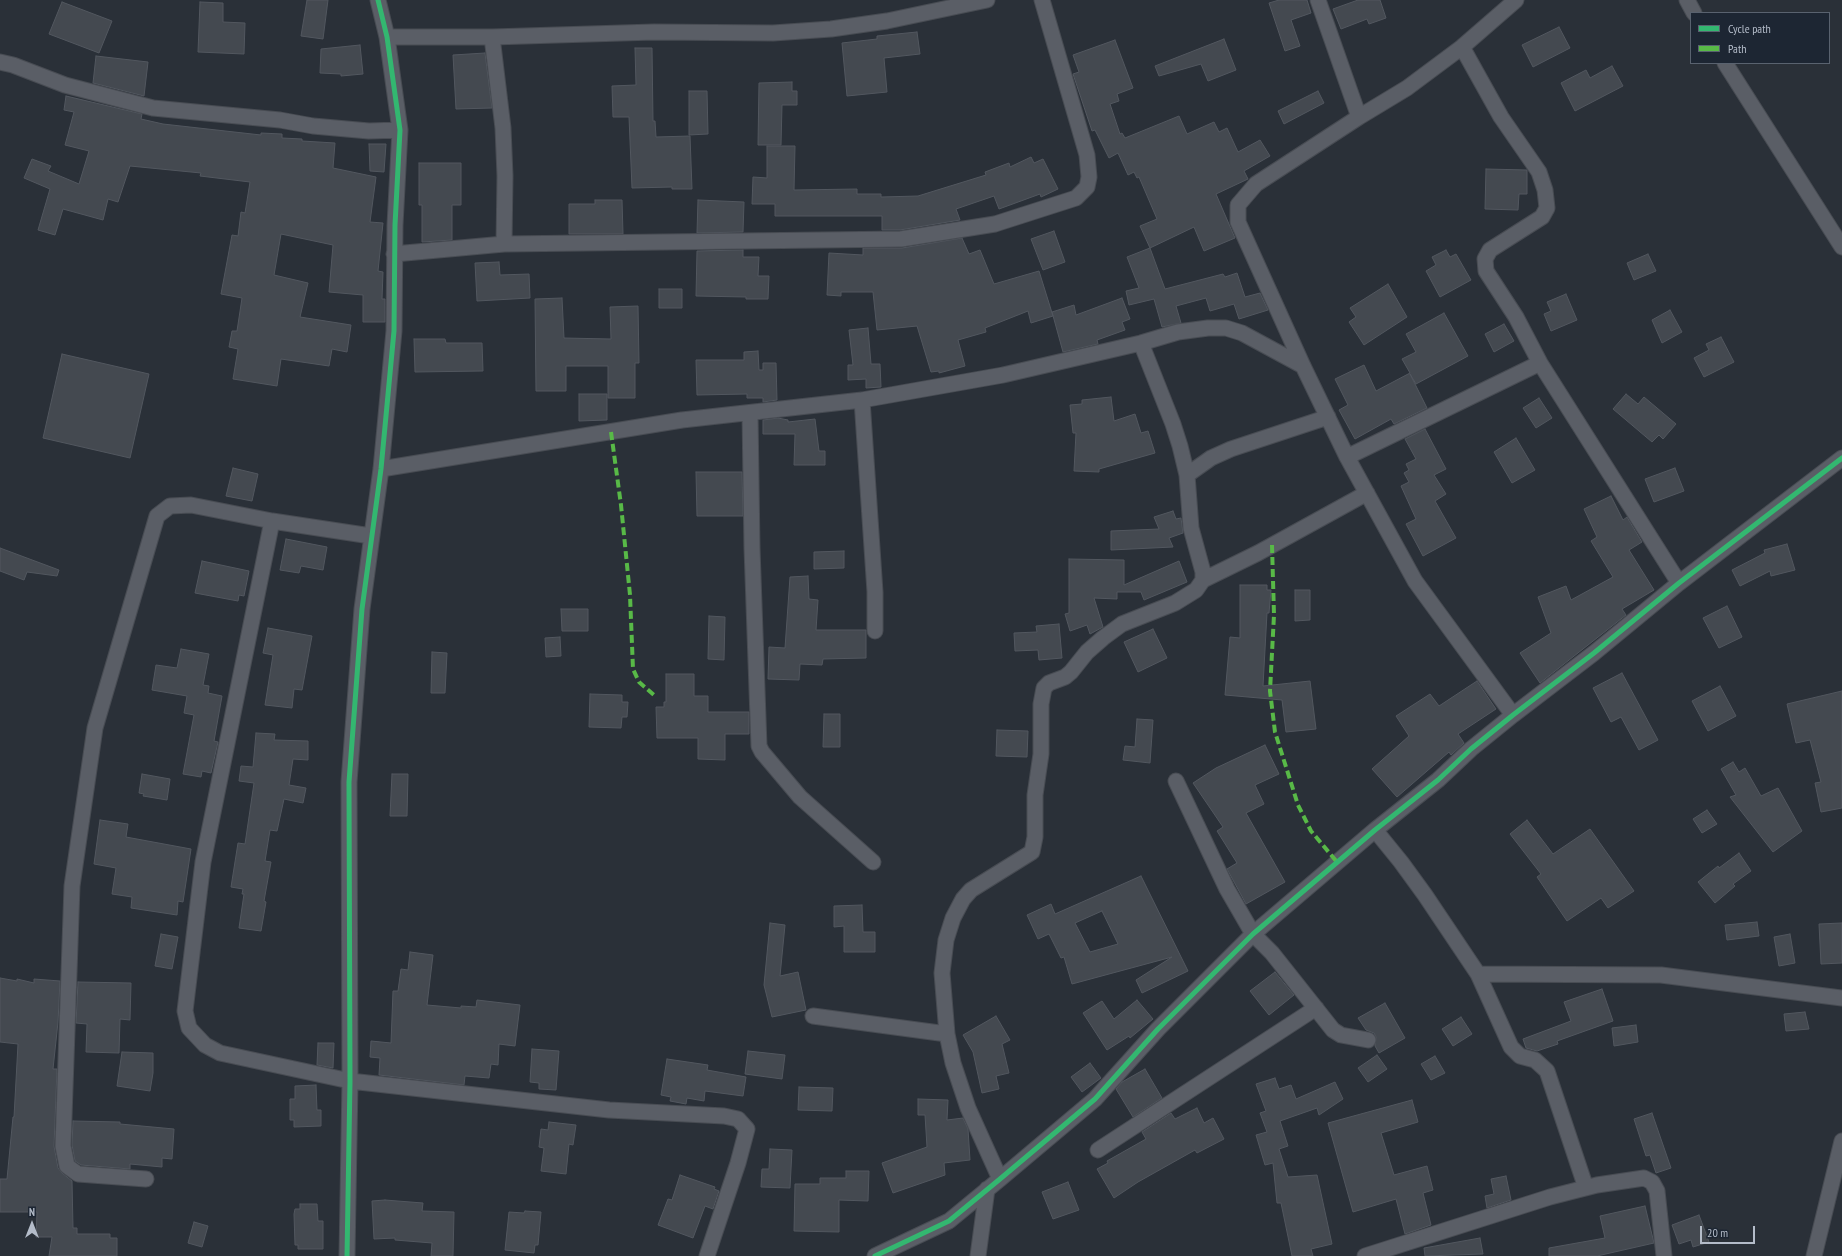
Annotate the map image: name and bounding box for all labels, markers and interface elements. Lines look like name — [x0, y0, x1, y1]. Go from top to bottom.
legend — [1690, 12, 1830, 64]
text: Cycle path — [1728, 21, 1771, 36]
text: Path — [1728, 41, 1746, 56]
north arrow — [12, 1204, 52, 1244]
text: N — [29, 1205, 35, 1219]
scale bar — [1702, 1218, 1757, 1244]
text: 20 m — [1707, 1225, 1728, 1240]

